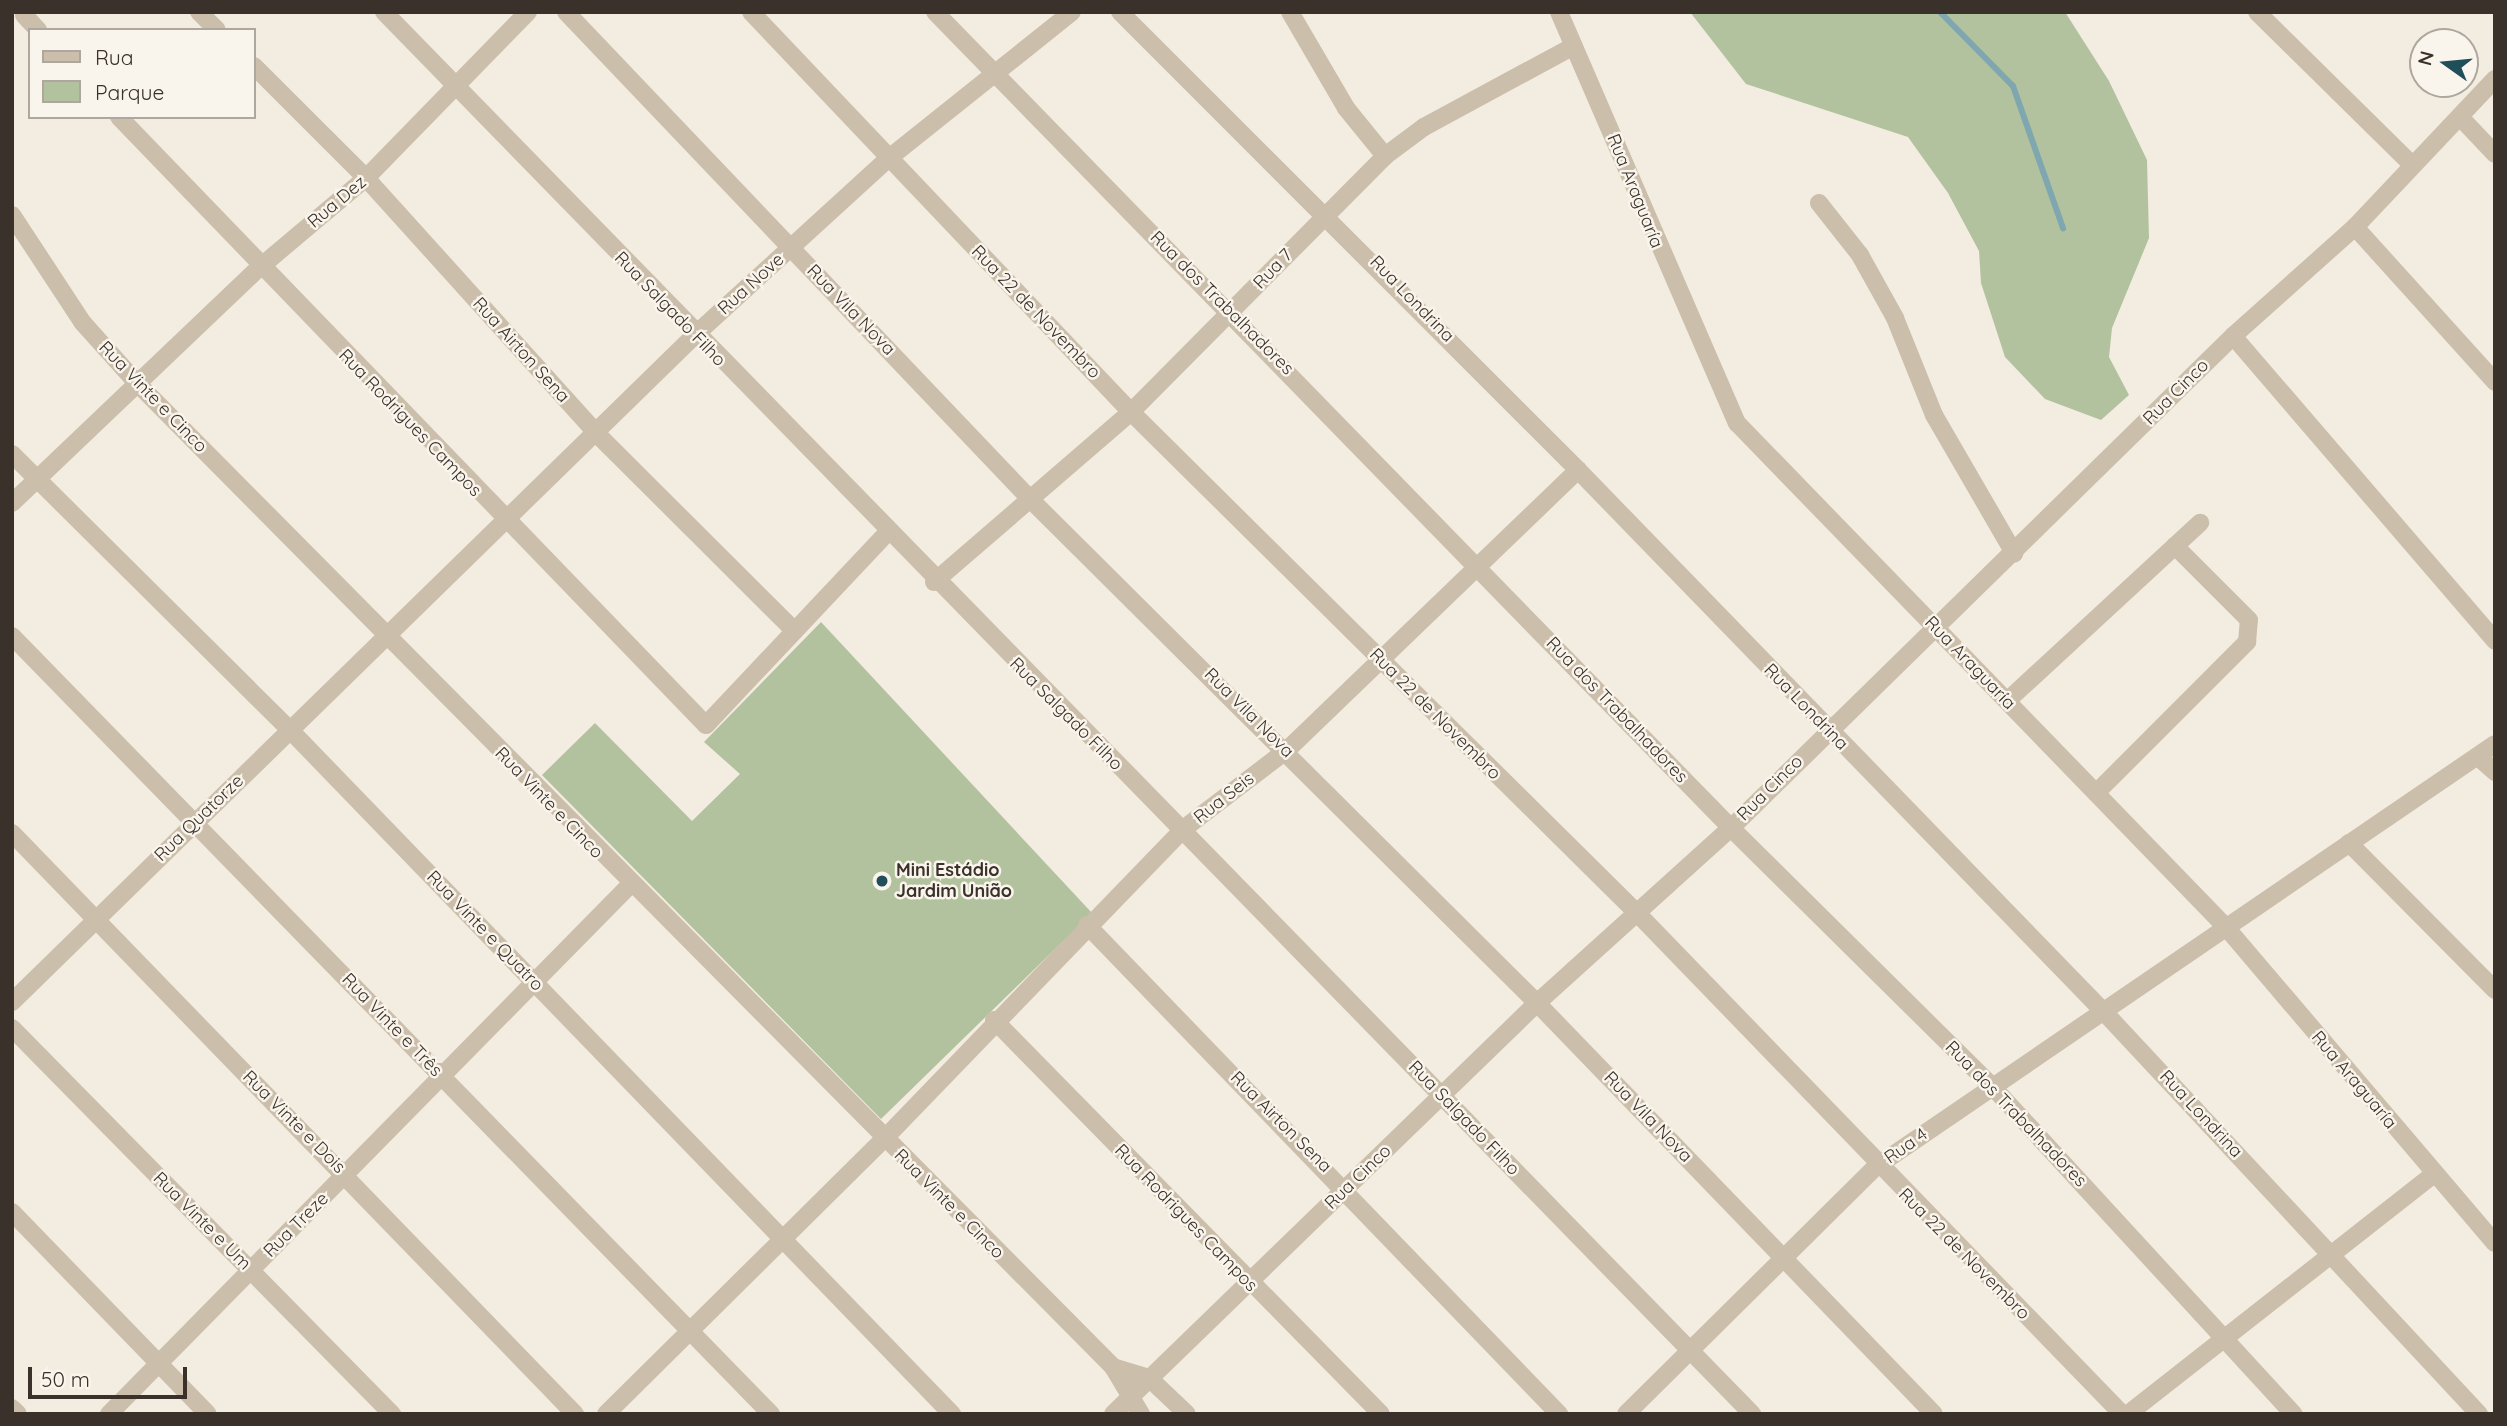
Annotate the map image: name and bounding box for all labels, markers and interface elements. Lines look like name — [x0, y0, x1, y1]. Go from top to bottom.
legend — [28, 28, 256, 119]
north arrow — [2409, 28, 2479, 98]
text: Rua — [95, 44, 134, 70]
text: N — [2412, 48, 2439, 68]
text: Parque — [95, 79, 164, 105]
street label: Rua Araguaría — [1602, 131, 1668, 251]
street label: Rua Dez — [303, 171, 371, 233]
street label: Rua dos Trabalhadores — [1146, 227, 1298, 379]
street label: Rua 22 de Novembro — [967, 241, 1105, 383]
street label: Rua 7 — [1249, 245, 1297, 293]
street label: Rua Salgado Filho — [610, 247, 730, 371]
street label: Rua Nove — [714, 249, 788, 319]
street label: Rua Londrina — [1365, 251, 1459, 347]
street label: Rua Vila Nova — [802, 260, 900, 360]
street label: Rua Airton Sena — [468, 293, 574, 407]
street label: Rua Vinte e Cinco — [94, 337, 212, 457]
street label: Rua Rodrigues Campos — [334, 345, 486, 501]
street label: Rua Cinco — [2139, 355, 2213, 429]
street label: Rua Araguaría — [1920, 612, 2020, 714]
street label: Rua dos Trabalhadores — [1542, 633, 1692, 787]
street label: Rua 22 de Novembro — [1365, 644, 1505, 784]
street label: Rua Salgado Filho — [1005, 653, 1127, 775]
street label: Rua Londrina — [1759, 659, 1853, 755]
street label: Rua Vila Nova — [1200, 664, 1298, 762]
street label: Rua Vinte e Cinco — [490, 743, 608, 863]
street label: Rua Cinco — [1733, 751, 1807, 825]
street label: Rua Seis — [1190, 768, 1258, 828]
street label: Rua Quatorze — [150, 770, 248, 866]
place label: Mini Estádio Jardim União — [896, 860, 1012, 903]
street label: Rua Vinte e Quatro — [422, 866, 548, 996]
marker: Mini Estádio Jardim União — [874, 873, 890, 889]
street label: Rua Vinte e Três — [337, 969, 447, 1081]
street label: Rua Araguaría — [2307, 1027, 2401, 1133]
street label: Rua dos Trabalhadores — [1941, 1037, 2091, 1191]
street label: Rua Salgado Filho — [1404, 1056, 1524, 1180]
street label: Rua Vinte e Dois — [238, 1066, 350, 1178]
street label: Rua Londrina — [2155, 1066, 2247, 1162]
street label: Rua Airton Sena — [1226, 1067, 1336, 1177]
street label: Rua Vila Nova — [1599, 1067, 1697, 1167]
street label: Rua 4 — [1880, 1124, 1932, 1168]
street label: Rua Rodrigues Campos — [1110, 1140, 1262, 1296]
street label: Rua Cinco — [1320, 1140, 1396, 1214]
street label: Rua Vinte e Cinco — [890, 1145, 1008, 1263]
street label: Rua Vinte e Um — [149, 1168, 255, 1274]
street label: Rua 22 de Novembro — [1894, 1184, 2034, 1324]
street label: Rua Treze — [259, 1188, 333, 1262]
scale bar — [32, 1352, 191, 1396]
text: 50 m — [41, 1366, 90, 1392]

